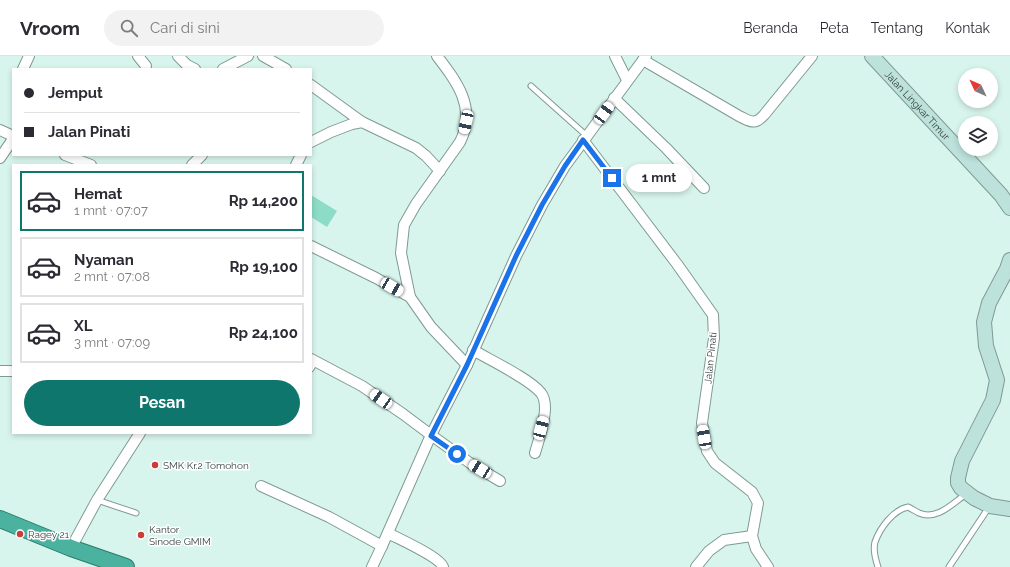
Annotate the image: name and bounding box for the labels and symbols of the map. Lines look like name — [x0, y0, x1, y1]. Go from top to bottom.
north arrow — [958, 68, 998, 108]
street label: Jalan Lingkar Timur — [883, 69, 952, 143]
car — [592, 100, 616, 126]
car — [458, 109, 474, 135]
callout: 1 mnt — [626, 164, 692, 192]
route end — [603, 169, 621, 187]
car — [379, 276, 405, 298]
street label: Jalan Pinati — [702, 332, 719, 384]
car — [368, 387, 394, 411]
car — [532, 415, 550, 441]
car — [696, 424, 712, 450]
route start — [448, 445, 466, 463]
car — [467, 458, 493, 480]
marker: SMK Kr.2 Tomohon — [150, 460, 160, 470]
place label: SMK Kr.2 Tomohon — [163, 460, 249, 471]
place label: Kantor Sinode GMIM — [149, 524, 211, 547]
marker: Ragey 21 — [15, 529, 25, 539]
place label: Ragey 21 — [28, 529, 70, 540]
marker: Kantor Sinode GMIM — [136, 530, 146, 540]

